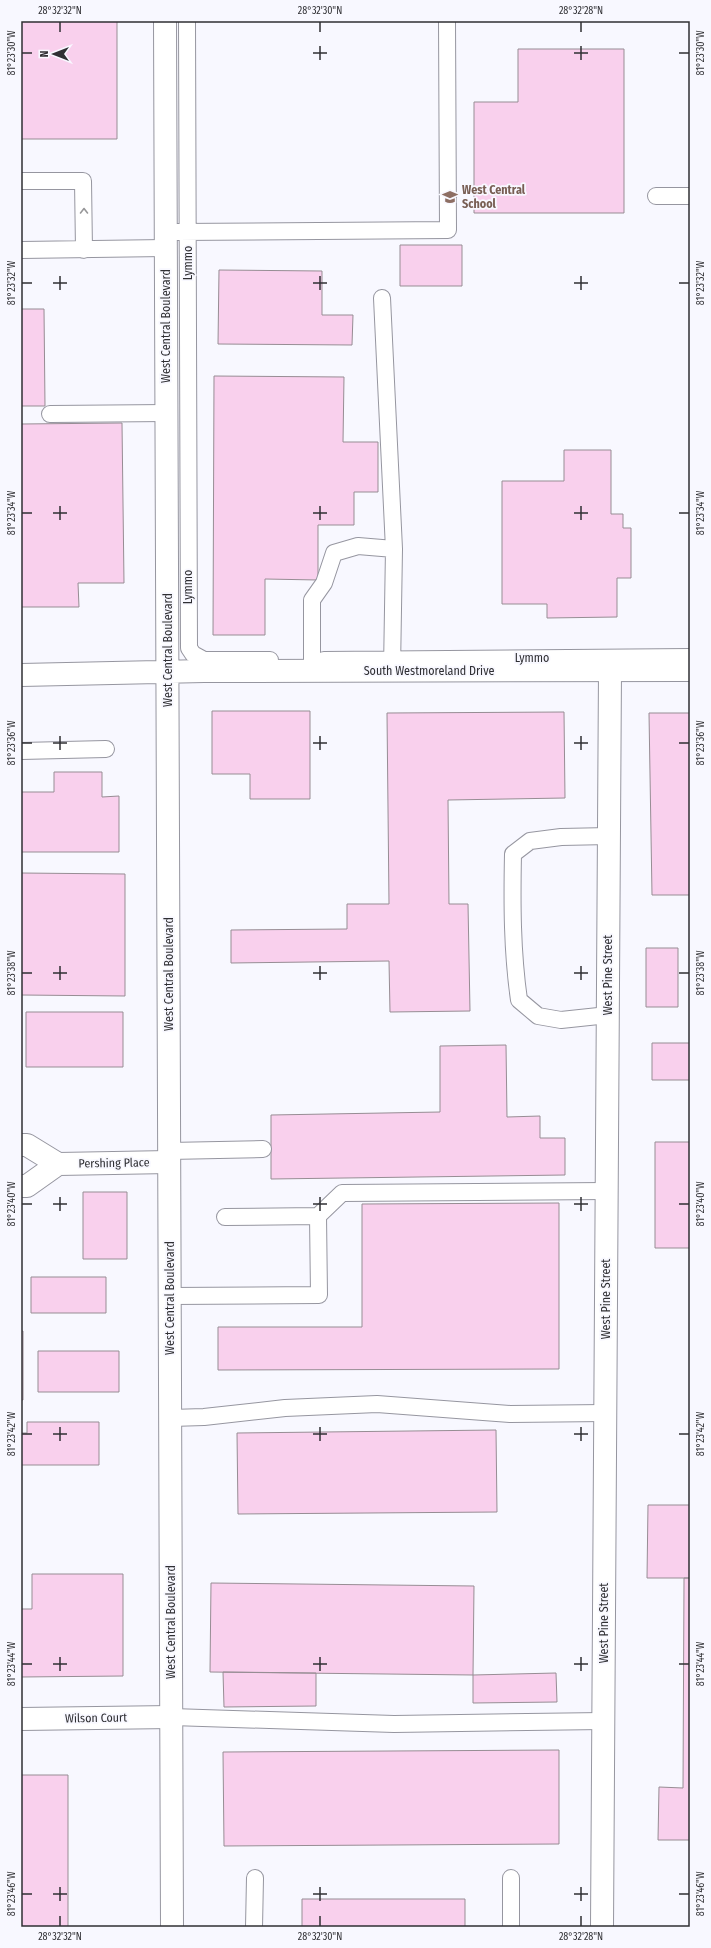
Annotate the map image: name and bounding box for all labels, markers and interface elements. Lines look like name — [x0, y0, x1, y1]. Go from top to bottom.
text: 28°32'32"N — [38, 5, 82, 17]
text: 28°32'30"N — [298, 5, 342, 17]
text: 28°32'28"N — [559, 5, 603, 17]
text: 81°23'30"W — [6, 30, 18, 76]
text: 81°23'30"W — [695, 30, 707, 76]
north arrow — [34, 34, 74, 74]
text: N — [38, 51, 51, 57]
place label: West Central School — [462, 183, 526, 211]
school or university icon: West Central School — [441, 188, 459, 206]
one-way arrow — [80, 208, 88, 214]
street label: Lymmo — [181, 246, 195, 280]
text: 81°23'32"W — [6, 260, 18, 305]
text: 81°23'32"W — [695, 260, 707, 305]
street label: West Central Boulevard — [159, 269, 173, 383]
text: 81°23'34"W — [6, 490, 18, 535]
text: 81°23'34"W — [695, 490, 707, 535]
street label: Lymmo — [181, 570, 195, 604]
street label: West Central Boulevard — [161, 593, 175, 707]
street label: Lymmo — [515, 651, 549, 665]
street label: South Westmoreland Drive — [364, 664, 494, 678]
text: 81°23'36"W — [6, 720, 18, 765]
text: 81°23'36"W — [695, 720, 707, 765]
street label: West Central Boulevard — [162, 917, 176, 1031]
street label: West Pine Street — [601, 935, 615, 1015]
text: 81°23'38"W — [6, 950, 18, 995]
text: 81°23'38"W — [695, 950, 707, 995]
street label: Pershing Place — [78, 1155, 150, 1171]
text: 81°23'40"W — [6, 1181, 18, 1227]
text: 81°23'40"W — [695, 1181, 707, 1227]
street label: West Central Boulevard — [163, 1241, 177, 1355]
street label: West Pine Street — [599, 1259, 613, 1339]
text: 81°23'42"W — [6, 1411, 18, 1456]
text: 81°23'42"W — [695, 1411, 707, 1456]
street label: West Central Boulevard — [164, 1565, 178, 1679]
street label: West Pine Street — [597, 1583, 611, 1663]
text: 81°23'44"W — [6, 1641, 18, 1686]
text: 81°23'44"W — [695, 1641, 707, 1686]
street label: Wilson Court — [65, 1710, 127, 1726]
text: 81°23'46"W — [6, 1871, 18, 1916]
text: 81°23'46"W — [695, 1871, 707, 1916]
text: 28°32'32"N — [38, 1931, 82, 1943]
text: 28°32'30"N — [298, 1931, 342, 1943]
text: 28°32'28"N — [559, 1931, 603, 1943]

